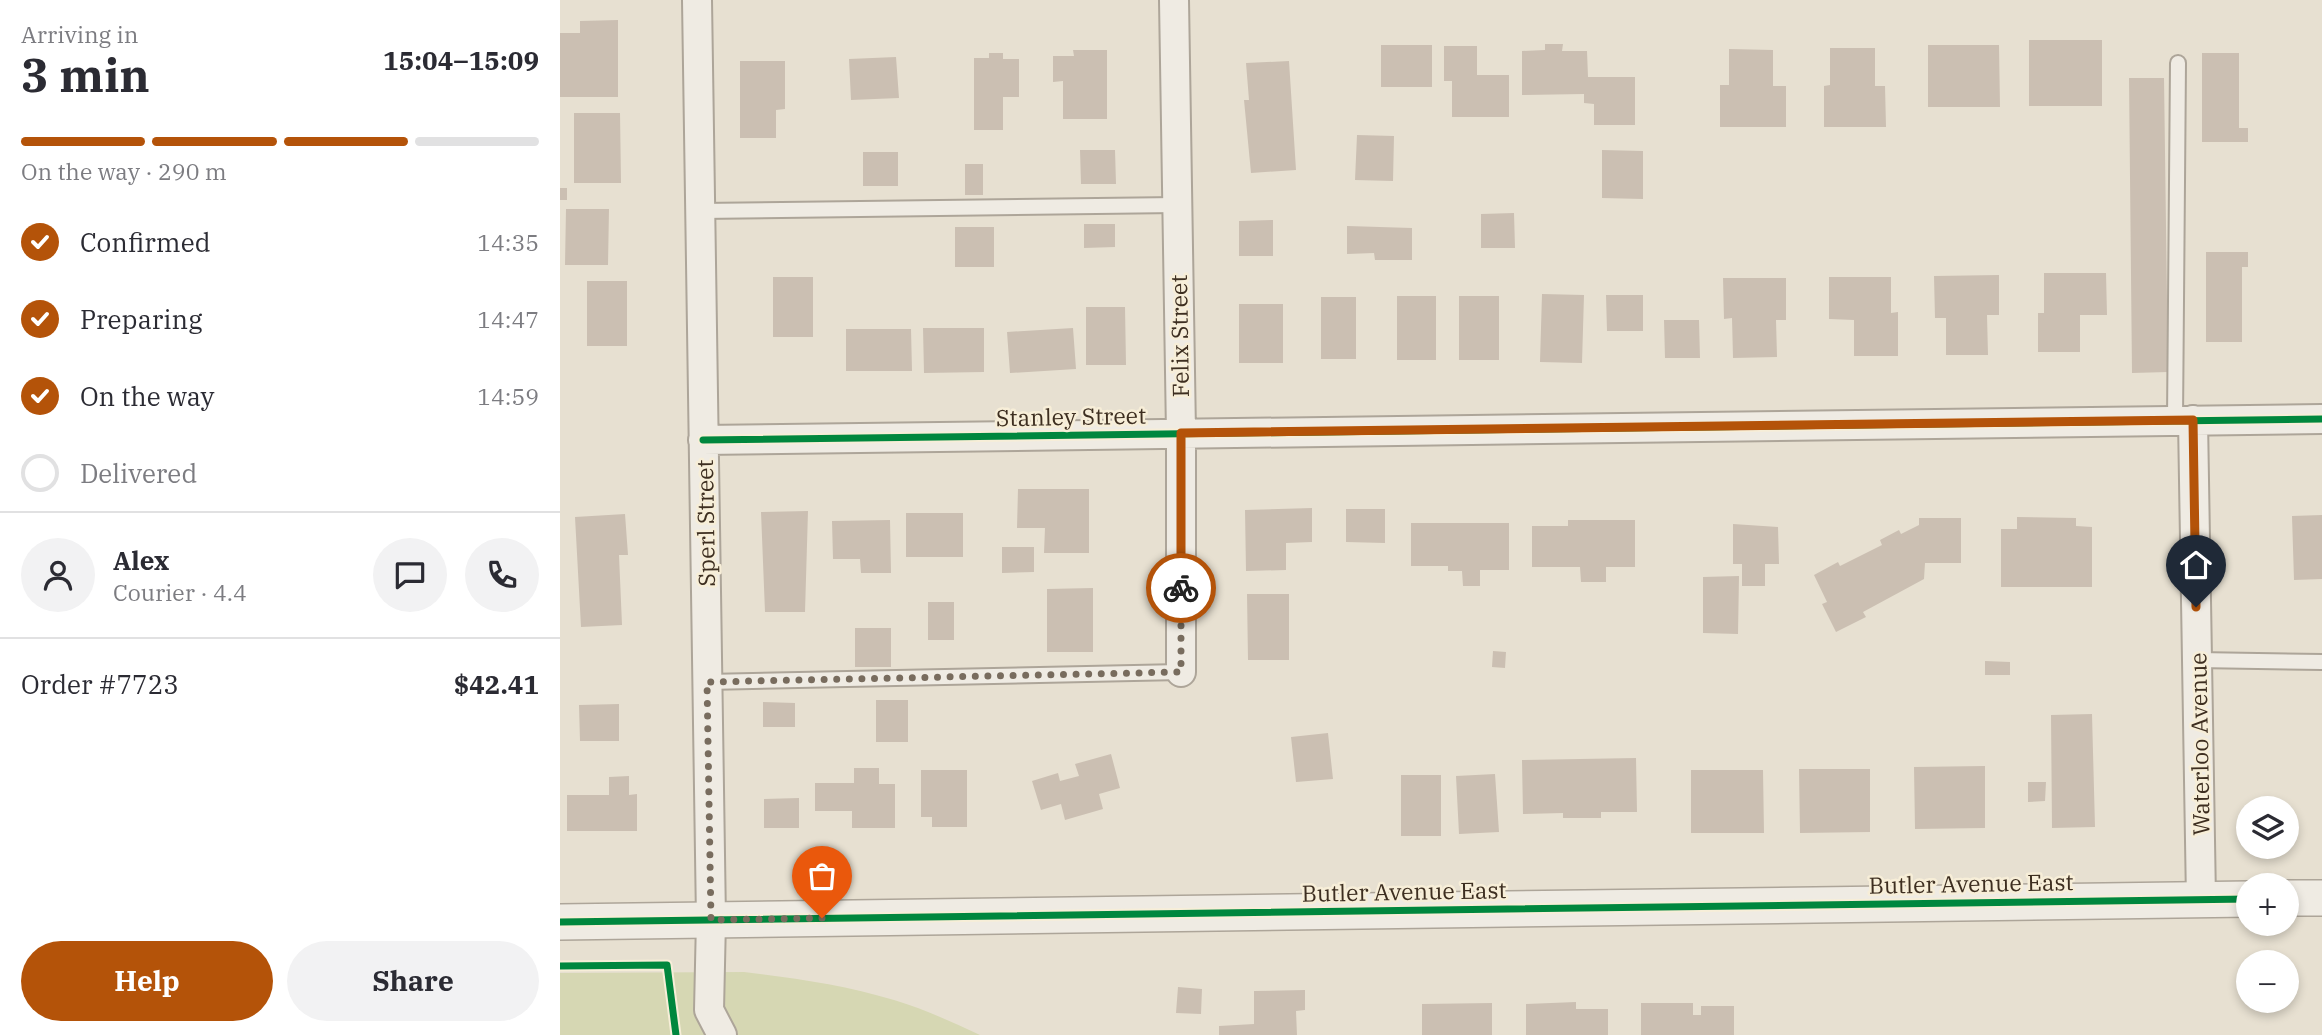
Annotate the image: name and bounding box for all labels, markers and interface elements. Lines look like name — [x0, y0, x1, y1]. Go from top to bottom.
text: Arriving in — [21, 19, 138, 49]
text: 15:04–15:09 — [383, 43, 539, 77]
text: 3 min — [21, 45, 150, 105]
text: On the way · 290 m — [21, 156, 227, 186]
icon: check — [21, 223, 59, 261]
text: Confirmed — [80, 225, 211, 259]
text: 14:35 — [477, 227, 539, 257]
street label: Felix Street — [1163, 274, 1195, 398]
icon: check — [21, 300, 59, 338]
text: Preparing — [80, 302, 202, 336]
text: 14:47 — [477, 304, 539, 334]
icon: check — [21, 377, 59, 415]
text: On the way — [80, 379, 214, 413]
text: 14:59 — [477, 381, 539, 411]
street label: Stanley Street — [996, 400, 1146, 432]
text: Delivered — [80, 456, 197, 490]
street label: Sperl Street — [689, 459, 721, 587]
pin — [2166, 535, 2226, 607]
button: person — [21, 538, 95, 612]
button: chat — [373, 538, 447, 612]
button: phone — [465, 538, 539, 612]
text: Alex — [113, 543, 169, 577]
icon: home — [2177, 546, 2215, 584]
courier — [1146, 553, 1216, 623]
icon: bike — [1162, 569, 1200, 607]
text: Courier · 4.4 — [113, 577, 247, 607]
street label: Waterloo Avenue — [2182, 652, 2216, 836]
text: Order #7723 — [21, 667, 179, 701]
text: $42.41 — [454, 667, 539, 701]
map controls — [2236, 796, 2299, 1013]
button: layers — [2236, 796, 2299, 859]
pin — [792, 846, 852, 918]
icon: bag — [803, 857, 841, 895]
street label: Butler Avenue East — [1868, 866, 2074, 900]
button: + — [2236, 873, 2299, 936]
street label: Butler Avenue East — [1301, 874, 1507, 908]
button: Help — [21, 941, 273, 1021]
button: Share — [287, 941, 539, 1021]
button: − — [2236, 950, 2299, 1013]

